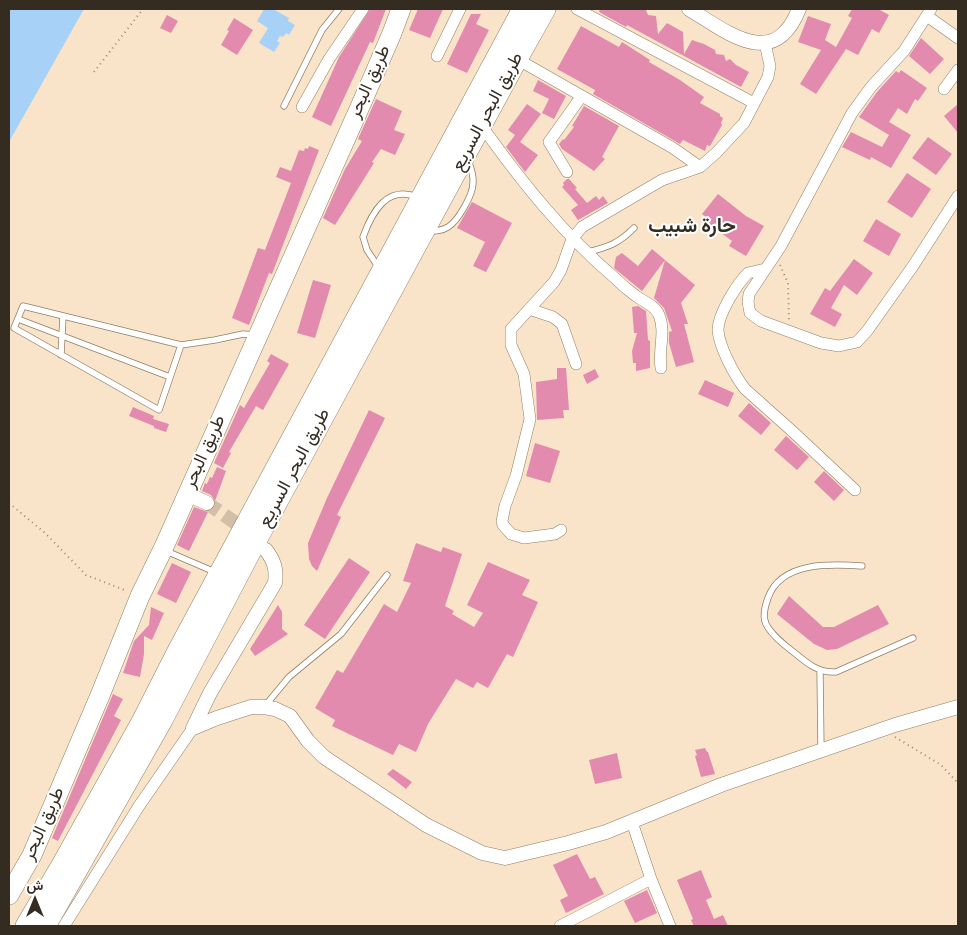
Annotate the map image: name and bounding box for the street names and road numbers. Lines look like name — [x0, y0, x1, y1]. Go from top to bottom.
street label: طريق البحر — [344, 42, 396, 122]
street label: طريق البحر السريع — [448, 49, 528, 175]
street label: طريق البحر السريع — [255, 405, 335, 531]
street label: طريق البحر — [179, 412, 231, 492]
street label: طريق البحر — [18, 784, 70, 864]

